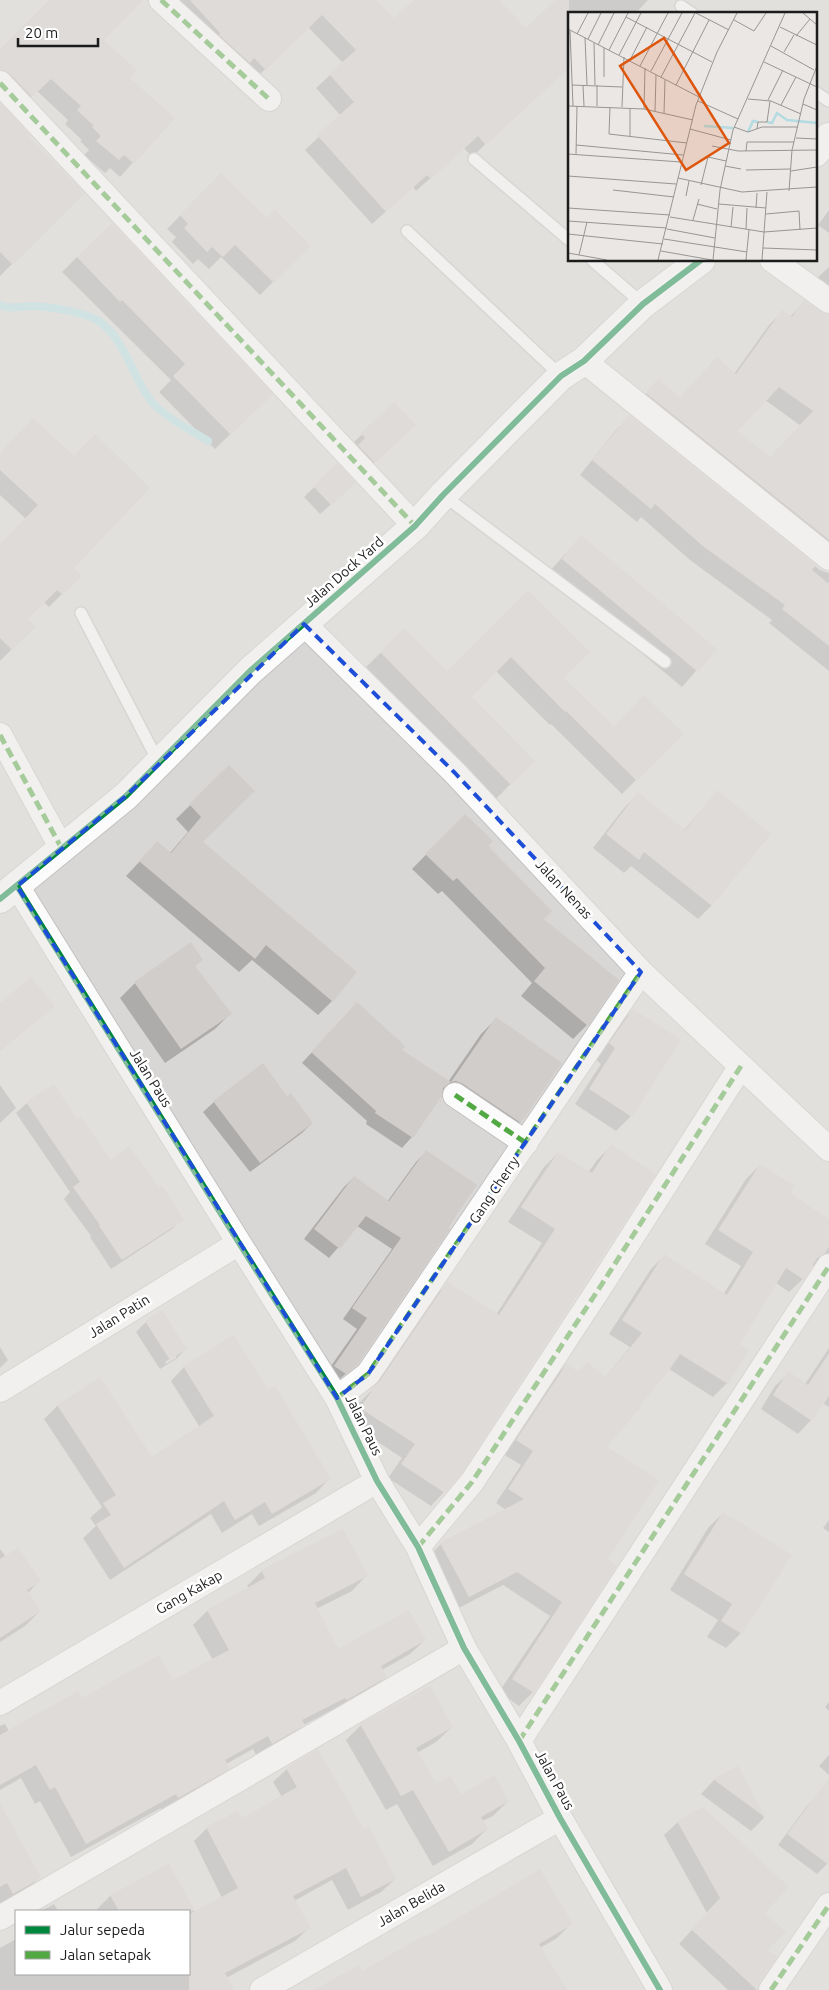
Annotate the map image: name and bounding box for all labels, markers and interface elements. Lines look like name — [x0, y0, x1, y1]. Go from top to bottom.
inset map — [568, 12, 816, 261]
scale bar — [18, 15, 98, 47]
text: 20 m — [25, 24, 58, 41]
street label: Jalan Dock Yard — [301, 533, 387, 611]
street label: Jalan Nenas — [533, 856, 595, 922]
street label: Jalan Paus — [127, 1046, 175, 1110]
street label: Gang Cherry — [466, 1153, 522, 1227]
street label: Jalan Patin — [86, 1291, 152, 1341]
street label: Jalan Paus — [342, 1392, 386, 1458]
street label: Gang Kakap — [153, 1567, 225, 1617]
street label: Jalan Paus — [532, 1747, 578, 1813]
street label: Jalan Belida — [374, 1878, 448, 1930]
legend — [15, 1910, 190, 1975]
text: Jalur sepeda — [60, 1921, 145, 1938]
text: Jalan setapak — [60, 1946, 152, 1963]

